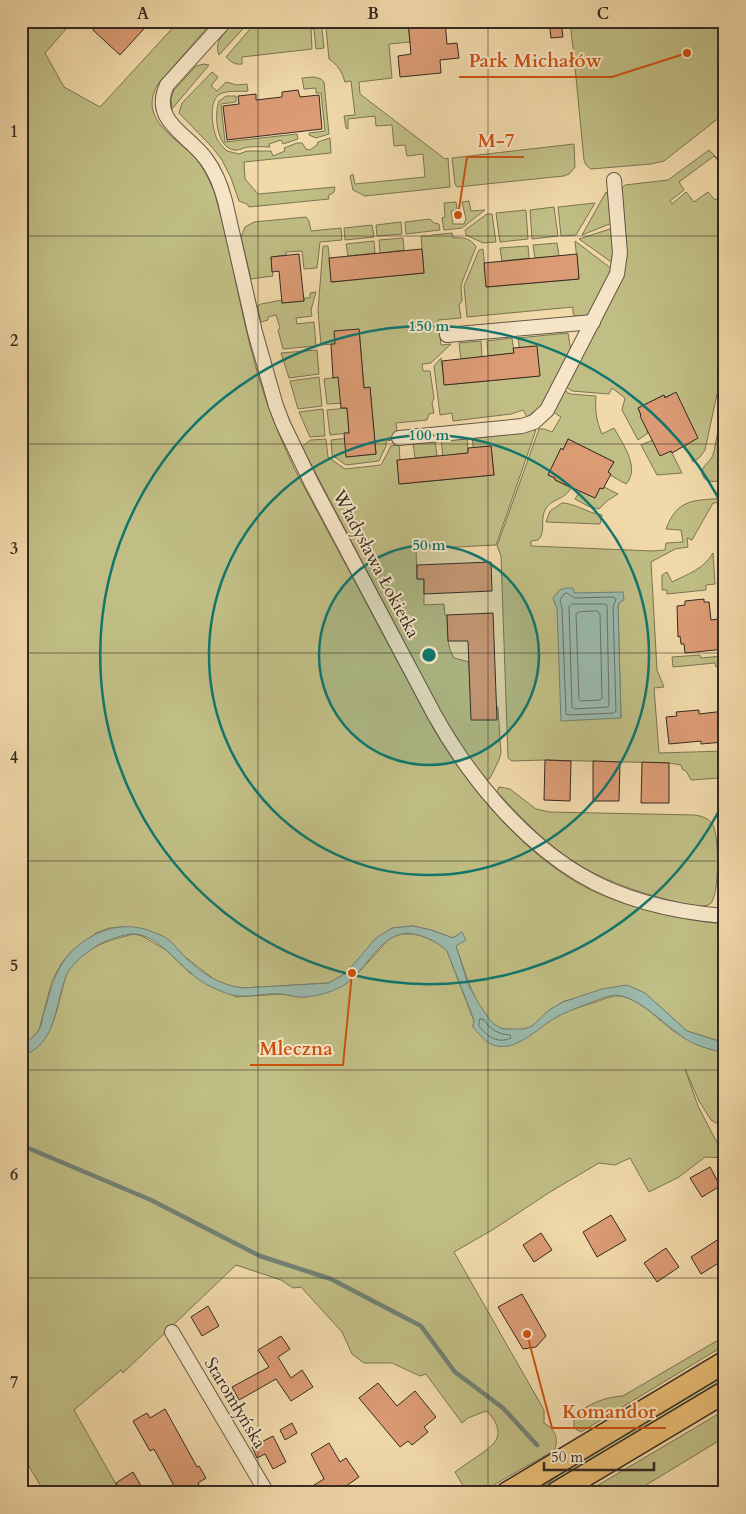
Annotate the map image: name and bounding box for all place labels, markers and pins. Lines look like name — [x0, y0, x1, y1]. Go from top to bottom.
callout: Park Michałów — [459, 43, 612, 77]
callout: M-7 — [467, 123, 524, 157]
centre of rings — [420, 646, 438, 664]
callout: Mleczna — [250, 1031, 343, 1065]
callout: Komandor — [552, 1394, 666, 1428]

